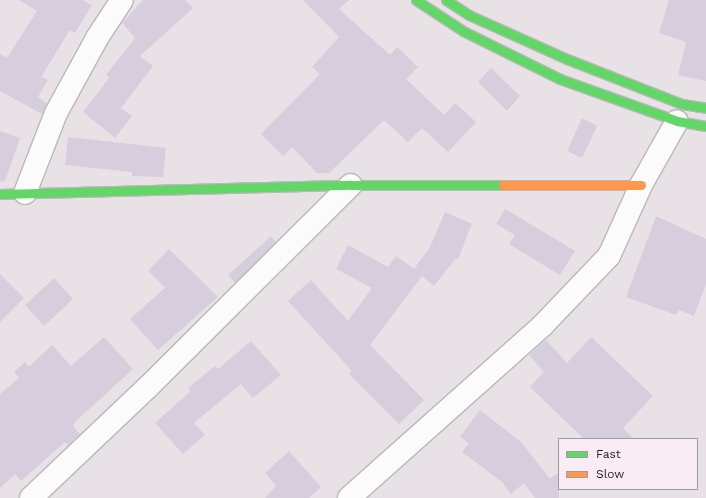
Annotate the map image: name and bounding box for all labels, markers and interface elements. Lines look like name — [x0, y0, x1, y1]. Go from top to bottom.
legend — [558, 438, 698, 490]
text: Fast — [596, 447, 621, 461]
text: Slow — [596, 467, 624, 481]

